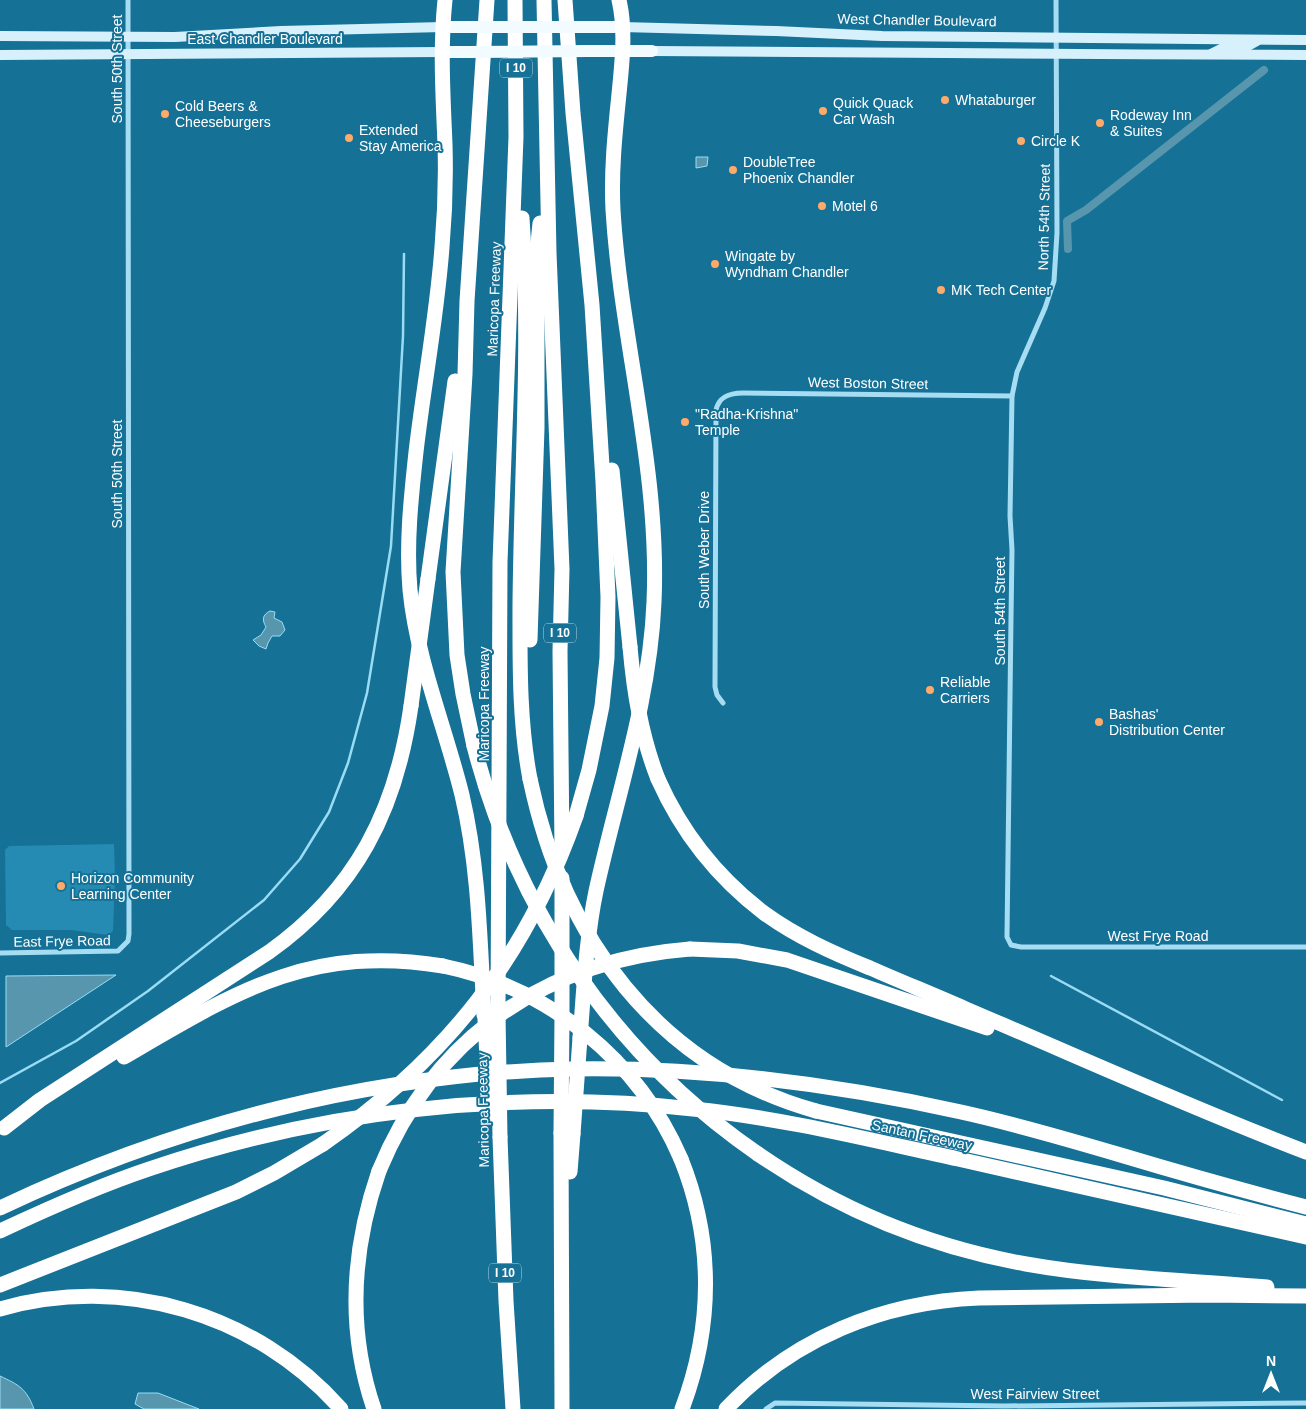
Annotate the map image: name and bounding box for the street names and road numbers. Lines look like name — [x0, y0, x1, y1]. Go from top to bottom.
street label: West Chandler Boulevard — [837, 11, 997, 29]
street label: South 50th Street — [109, 14, 125, 123]
street label: East Chandler Boulevard — [187, 31, 343, 47]
road number: I 10 — [500, 58, 532, 78]
street label: North 54th Street — [1035, 163, 1053, 270]
street label: Maricopa Freeway — [484, 241, 504, 357]
street label: West Boston Street — [808, 374, 928, 392]
street label: South 50th Street — [109, 419, 125, 528]
street label: South Weber Drive — [696, 491, 712, 609]
street label: South 54th Street — [992, 556, 1008, 665]
road number: I 10 — [544, 624, 576, 642]
street label: Maricopa Freeway — [476, 646, 492, 762]
street label: West Frye Road — [1108, 928, 1208, 944]
street label: East Frye Road — [13, 932, 111, 950]
street label: Maricopa Freeway — [474, 1052, 492, 1168]
street label: Santan Freeway — [870, 1117, 974, 1153]
road number: I 10 — [489, 1264, 521, 1282]
street label: West Fairview Street — [971, 1386, 1100, 1402]

